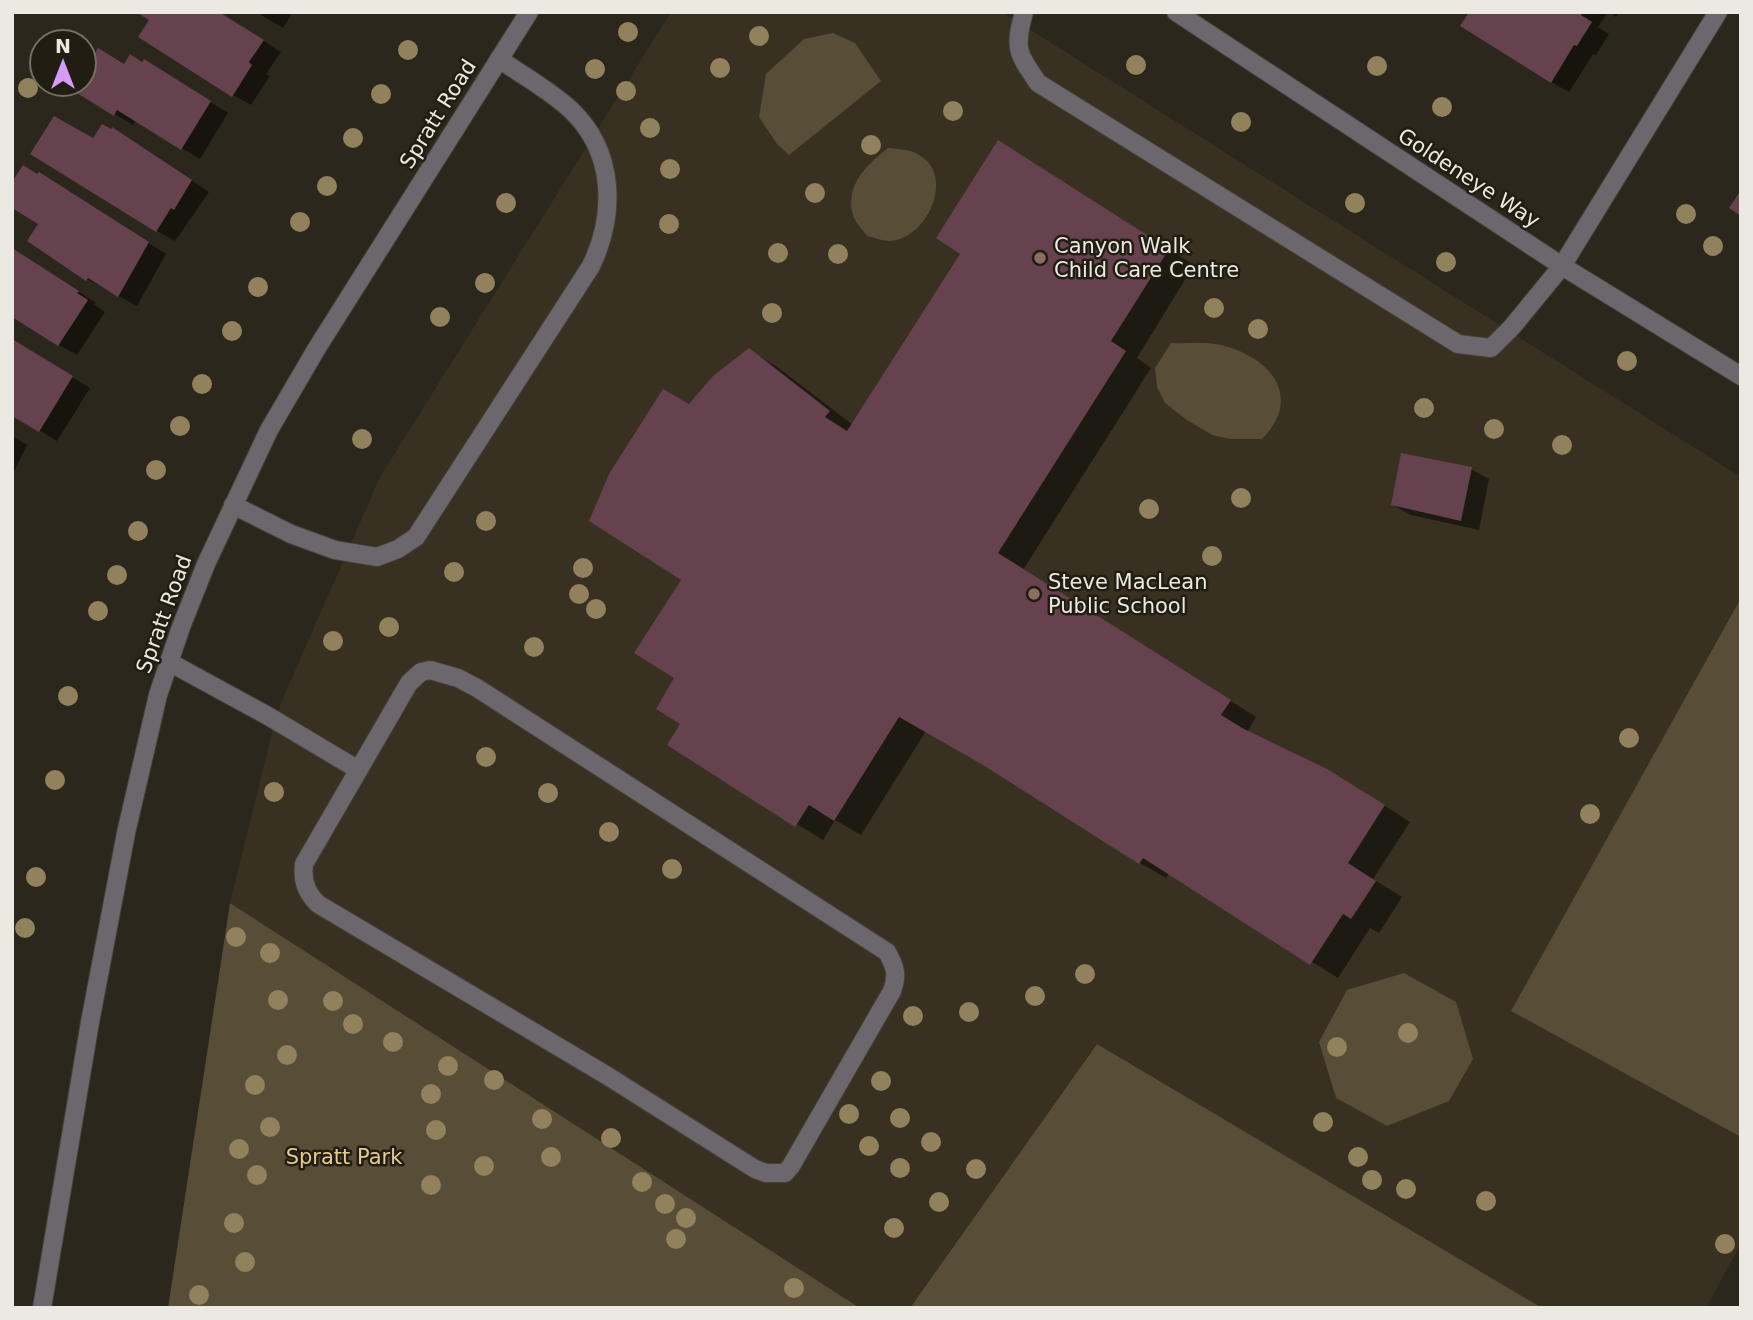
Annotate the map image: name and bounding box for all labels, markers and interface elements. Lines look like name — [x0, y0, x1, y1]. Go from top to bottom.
north arrow — [28, 28, 98, 98]
text: N — [55, 35, 71, 57]
street label: Spratt Road — [395, 55, 481, 173]
street label: Goldeneye Way — [1394, 123, 1544, 233]
place label: Canyon Walk Child Care Centre — [1054, 234, 1239, 282]
marker: Canyon Walk Child Care Centre — [1032, 250, 1048, 266]
street label: Spratt Road — [132, 552, 196, 676]
place label: Steve MacLean Public School — [1048, 570, 1207, 618]
marker: Steve MacLean Public School — [1026, 586, 1042, 602]
park label: Spratt Park — [286, 1145, 403, 1169]

